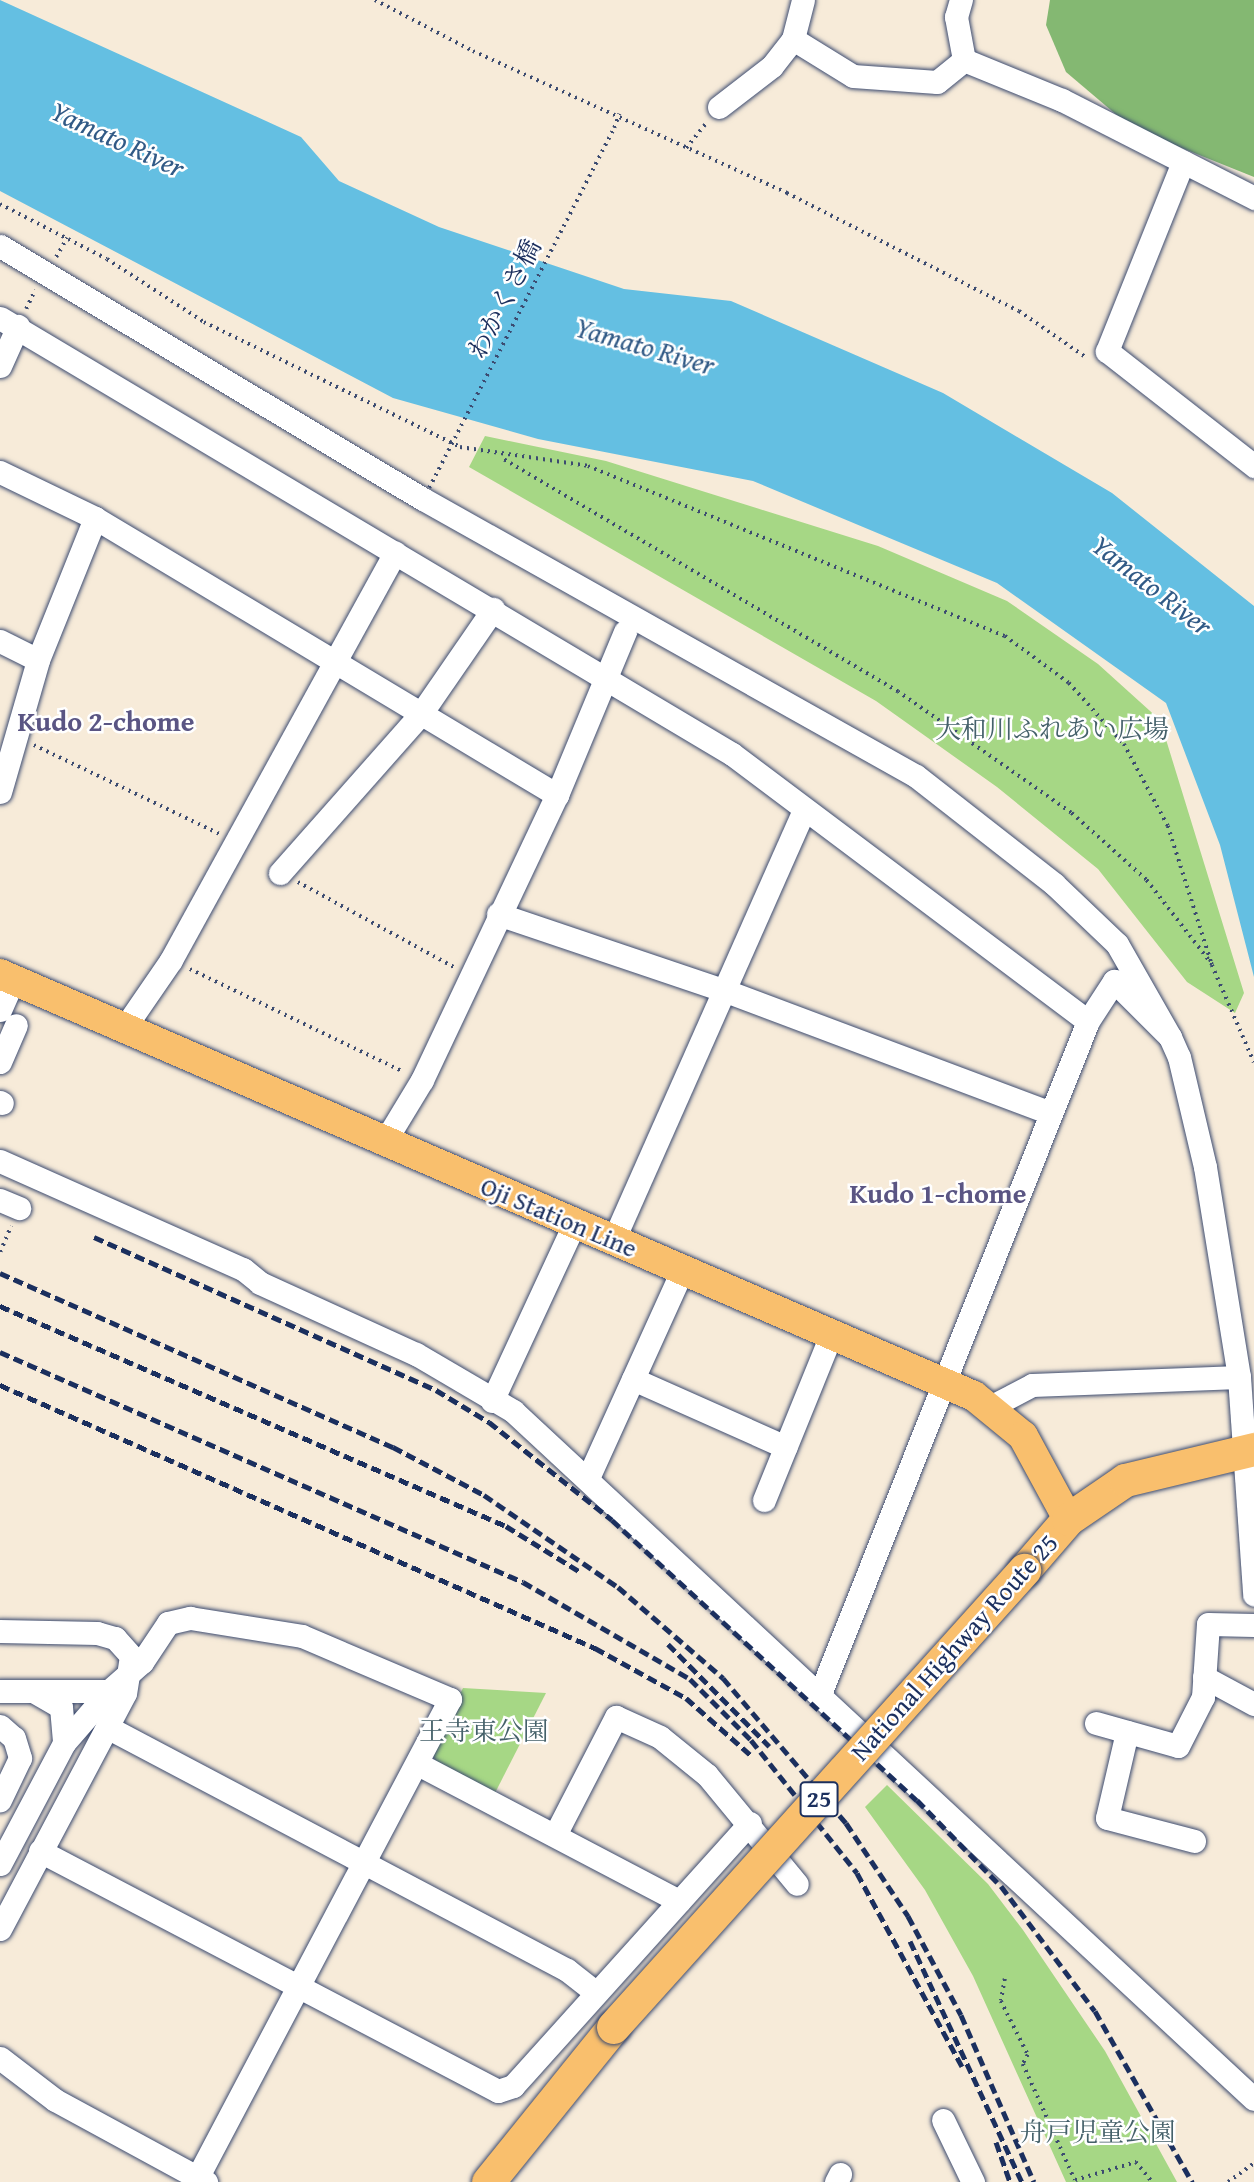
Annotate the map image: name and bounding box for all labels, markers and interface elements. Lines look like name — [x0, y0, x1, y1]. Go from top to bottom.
water label: Yamato River — [46, 93, 190, 185]
street label: わかくさ橋 — [461, 234, 547, 364]
water label: Yamato River — [571, 310, 719, 382]
water label: Yamato River — [1085, 528, 1219, 642]
district label: Kudo 2-chome — [17, 704, 195, 738]
park label: 大和川ふれあい広場 — [935, 713, 1169, 745]
street label: Oji Station Line — [476, 1170, 642, 1264]
district label: Kudo 1-chome — [849, 1176, 1027, 1210]
street label: National Highway Route 25 — [844, 1527, 1064, 1767]
park label: 王寺東公園 — [419, 1715, 549, 1747]
road number: 25 — [798, 1778, 840, 1820]
park label: 舟戸児童公園 — [1020, 2116, 1176, 2148]

